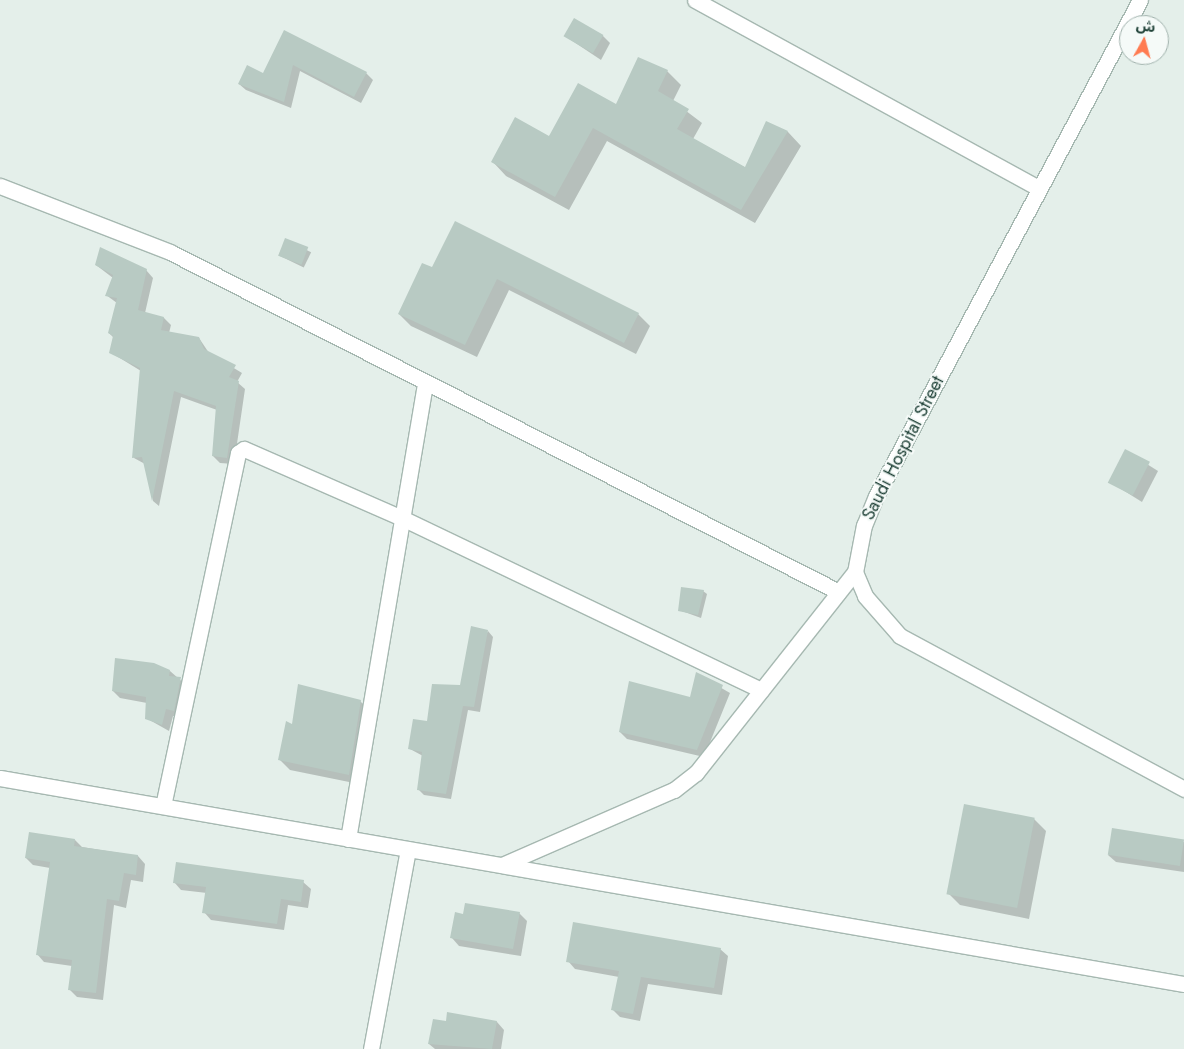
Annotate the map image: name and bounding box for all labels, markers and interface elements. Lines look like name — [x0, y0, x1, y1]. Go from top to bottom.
north arrow — [1119, 15, 1169, 65]
text: ش — [1135, 15, 1156, 37]
street label: Saudi Hospital Street — [857, 372, 949, 524]

